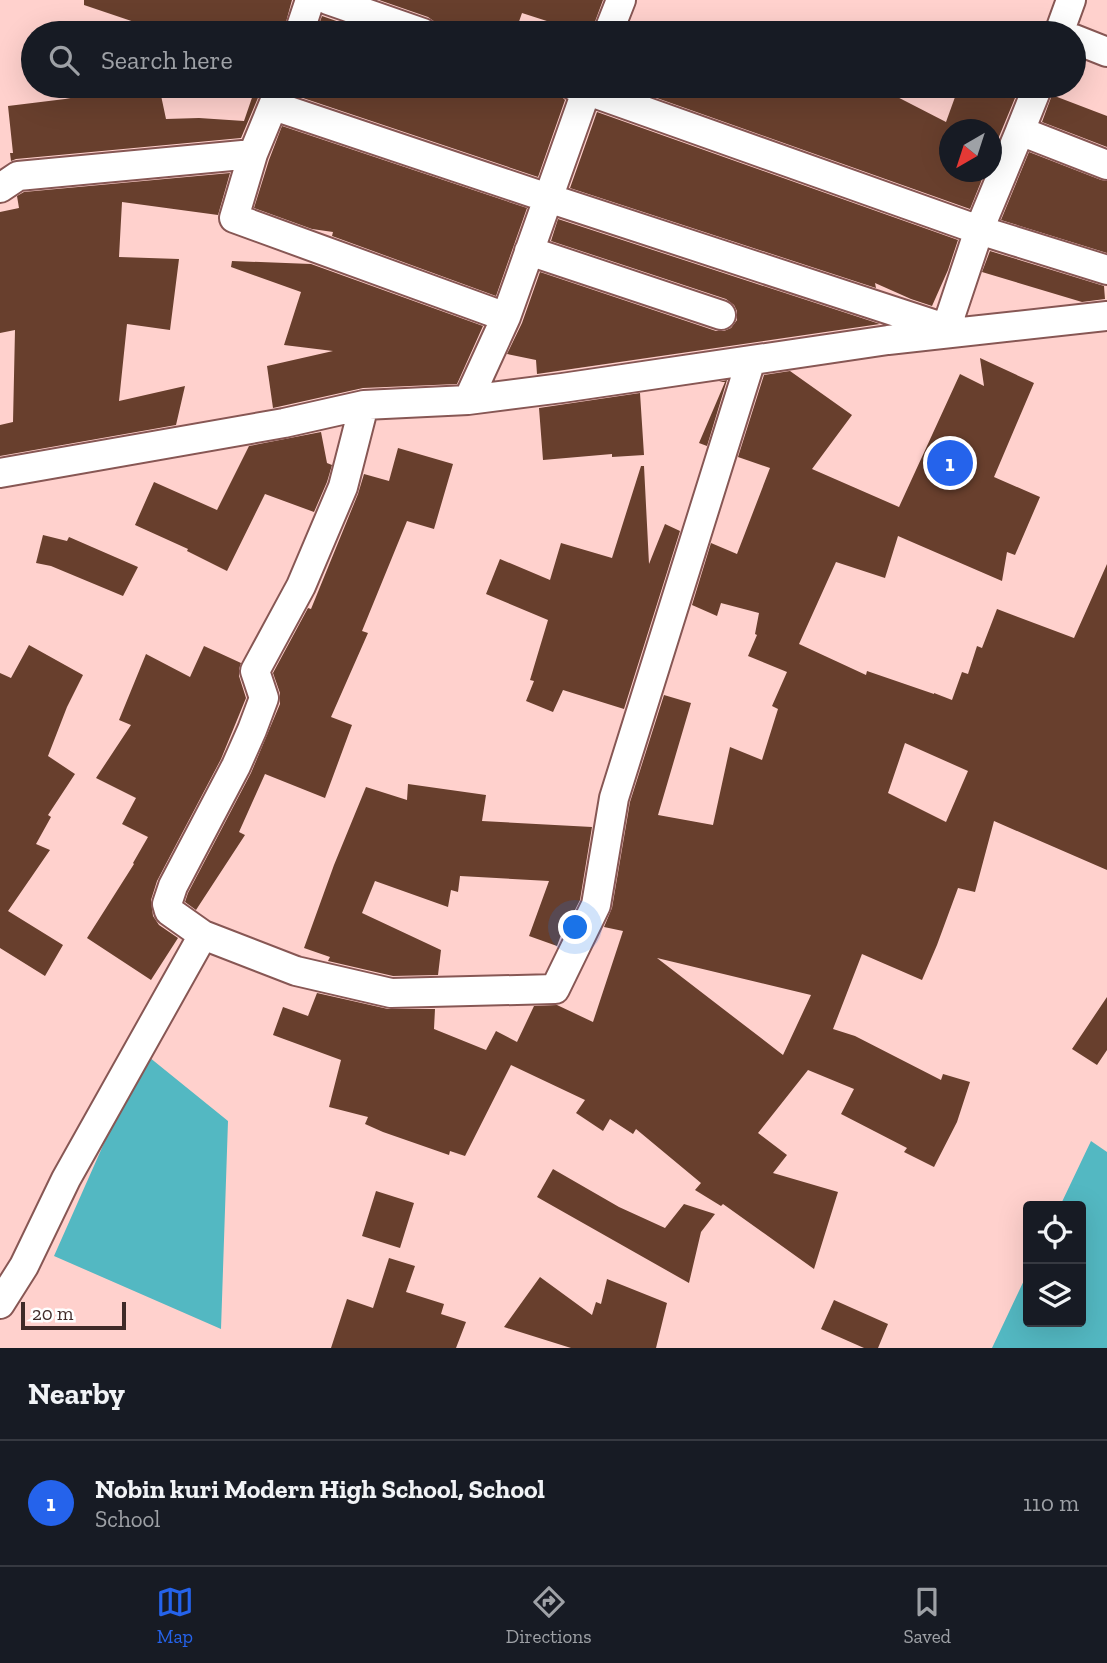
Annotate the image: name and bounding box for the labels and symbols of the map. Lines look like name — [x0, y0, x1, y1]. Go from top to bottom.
north arrow — [939, 119, 1002, 182]
pin: 1 — [927, 437, 973, 489]
your location — [558, 910, 592, 944]
scale bar — [21, 1299, 126, 1331]

